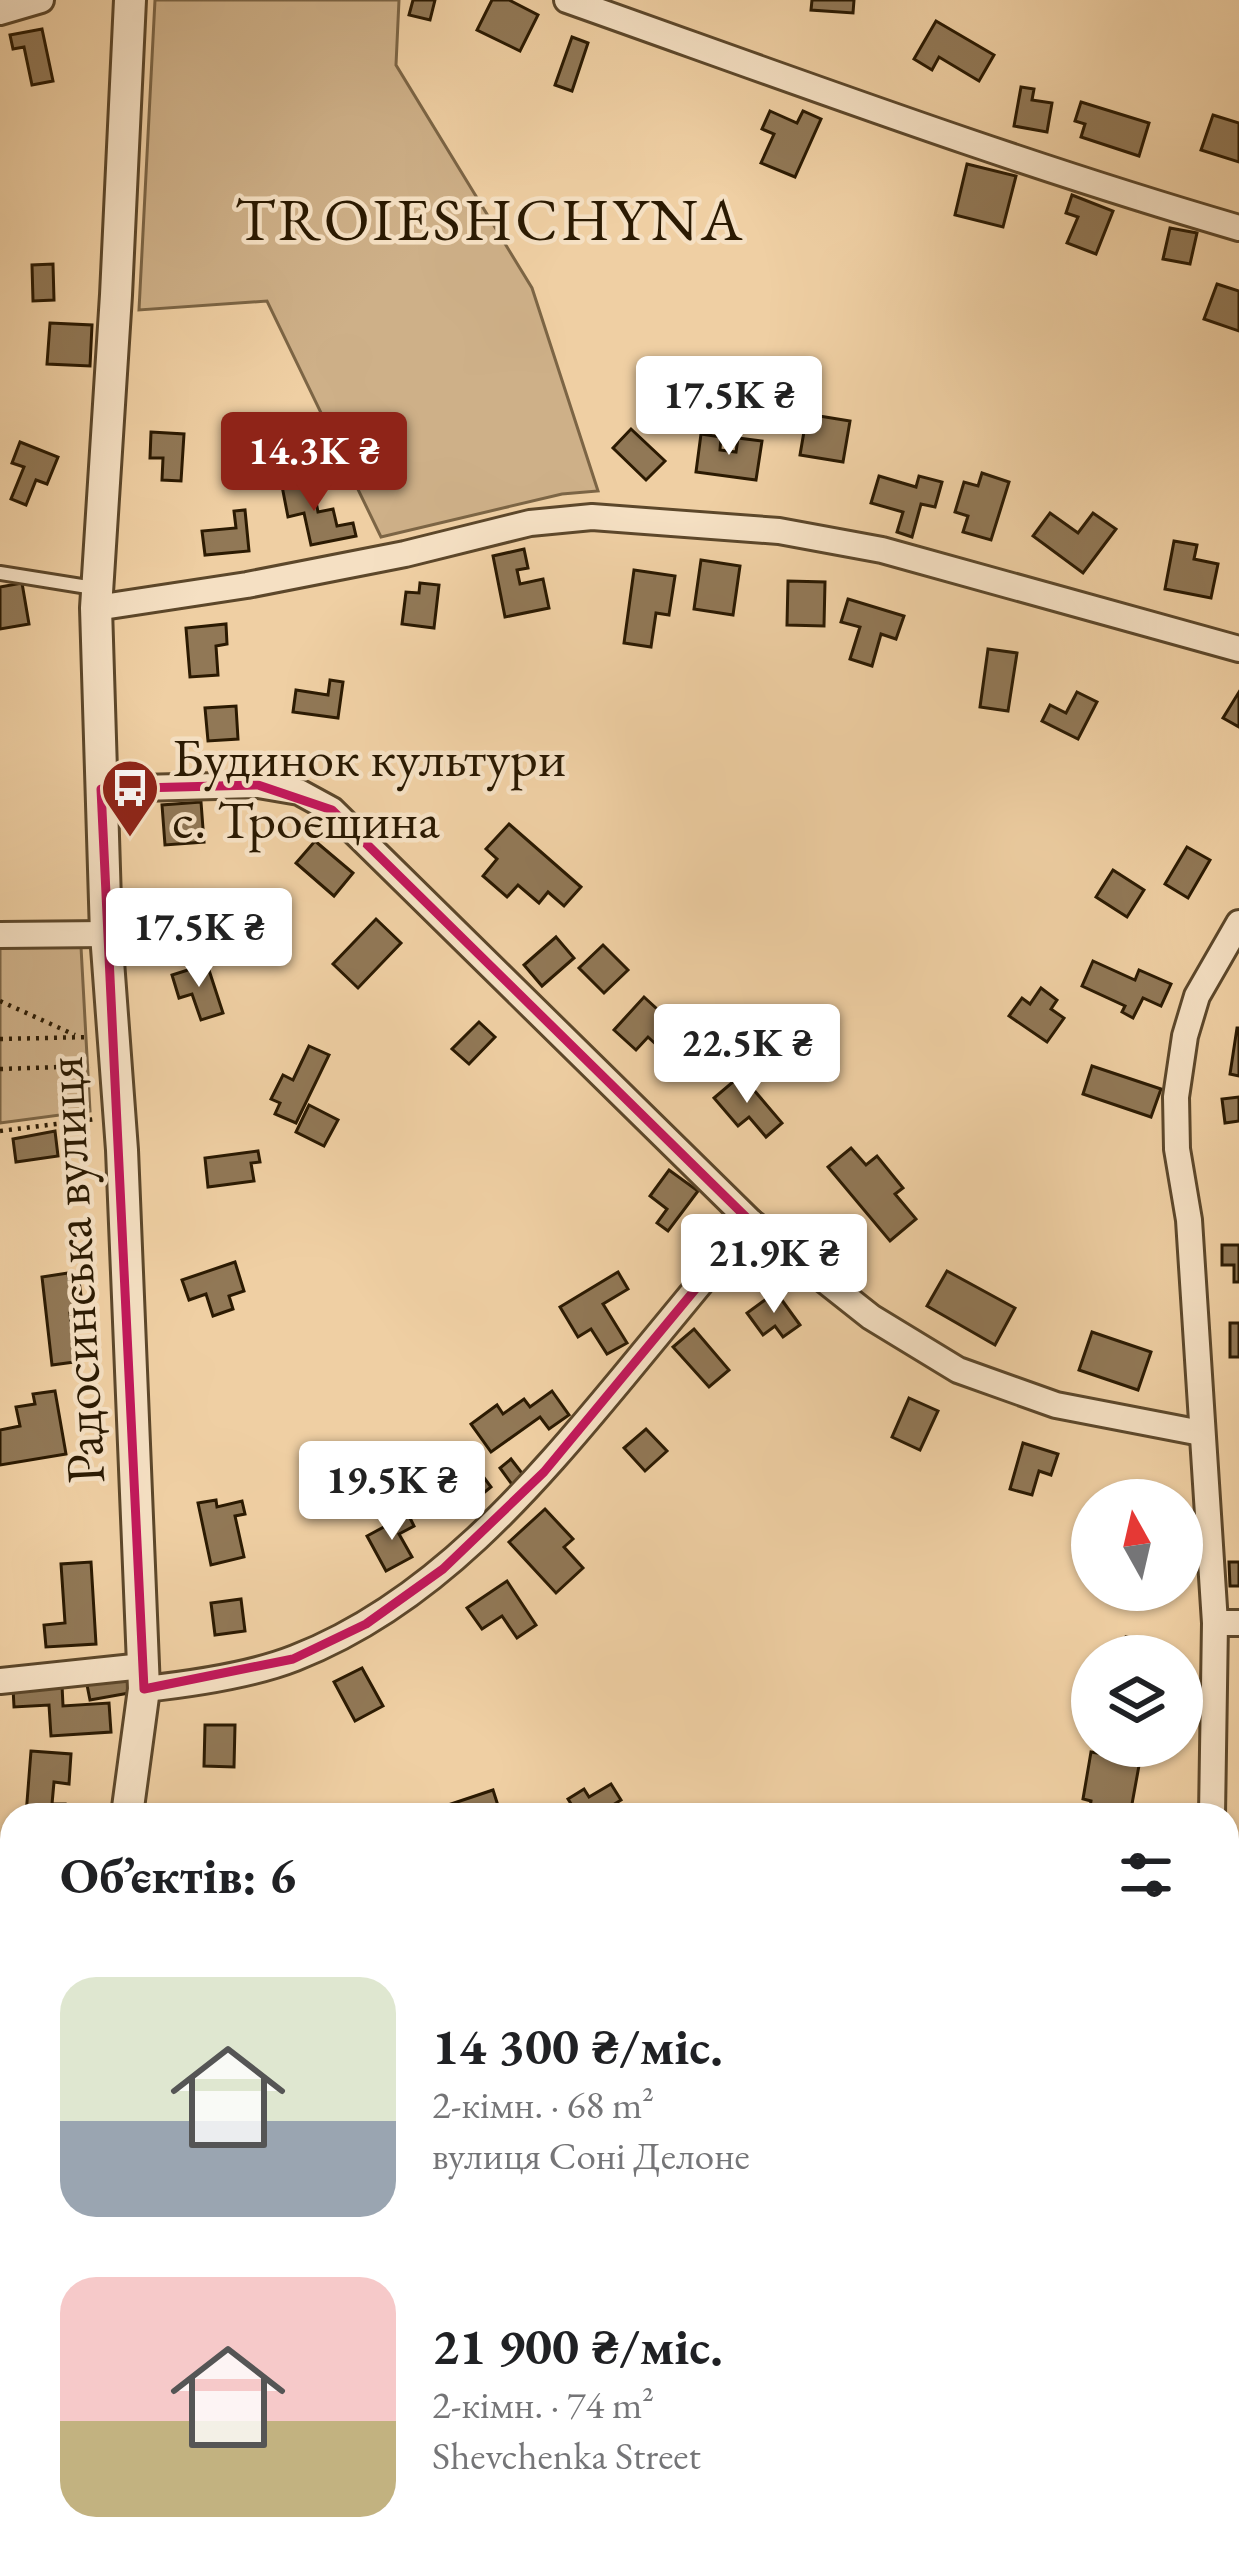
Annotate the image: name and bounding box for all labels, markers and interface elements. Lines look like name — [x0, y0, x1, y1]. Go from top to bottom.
district label: TROIESHCHYNA — [235, 180, 745, 258]
pin: 17.5K ₴ — [618, 356, 840, 458]
text: 17.5K ₴ — [663, 369, 795, 420]
pin: 14.3K ₴ — [203, 412, 425, 514]
text: 14.3K ₴ — [248, 425, 380, 476]
place label: Будинок культури с. Троєщина — [172, 722, 566, 854]
bus stop icon: Будинок культури с. Троєщина — [99, 757, 161, 839]
pin: 17.5K ₴ — [88, 888, 310, 990]
text: 17.5K ₴ — [133, 901, 265, 952]
pin: 22.5K ₴ — [636, 1004, 858, 1106]
text: 22.5K ₴ — [681, 1017, 813, 1068]
street label: Радосинська вулиця — [28, 1054, 120, 1486]
pin: 21.9K ₴ — [663, 1214, 885, 1316]
text: 21.9K ₴ — [708, 1227, 840, 1278]
pin: 19.5K ₴ — [281, 1441, 503, 1543]
text: 19.5K ₴ — [326, 1454, 458, 1505]
north arrow — [1071, 1479, 1203, 1611]
map controls — [1071, 1479, 1203, 1767]
button: layers — [1071, 1635, 1203, 1767]
text: Об’єктів: 6 — [60, 1842, 296, 1908]
icon: filters — [1113, 1842, 1179, 1908]
text: 14 300 ₴/міс. — [432, 2013, 723, 2079]
icon: home — [156, 2025, 300, 2169]
text: 2-кімн. · 68 m² — [432, 2079, 654, 2130]
text: вулиця Соні Делоне — [432, 2130, 750, 2181]
text: 21 900 ₴/міс. — [432, 2313, 723, 2379]
icon: home — [156, 2325, 300, 2469]
text: 2-кімн. · 74 m² — [432, 2379, 654, 2430]
text: Shevchenka Street — [432, 2430, 701, 2481]

